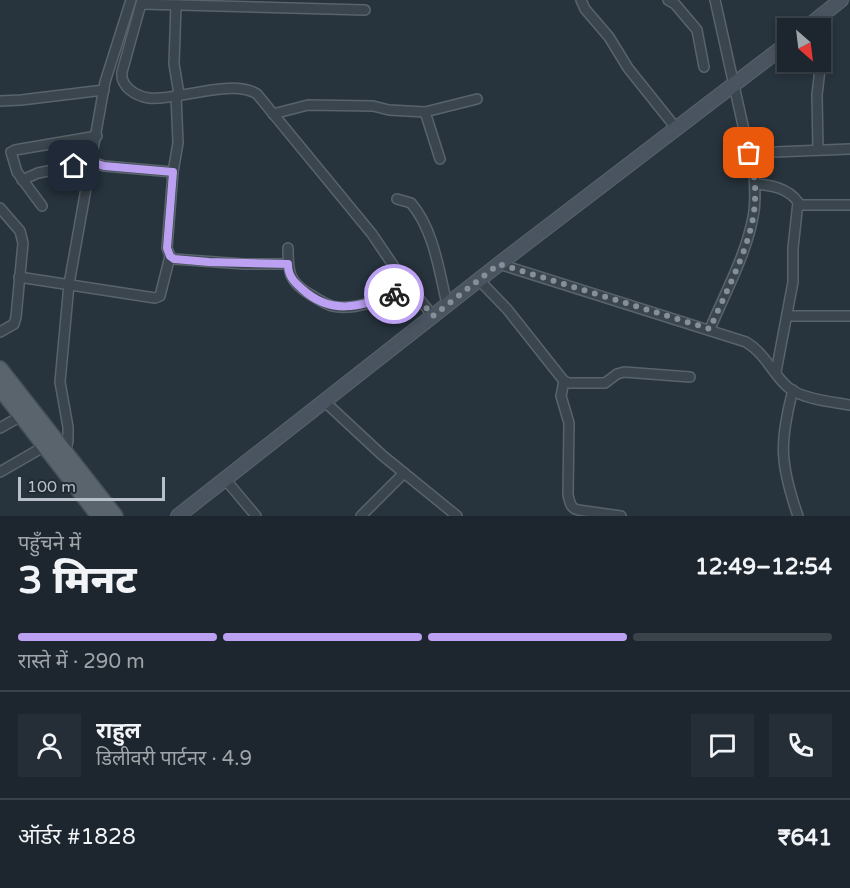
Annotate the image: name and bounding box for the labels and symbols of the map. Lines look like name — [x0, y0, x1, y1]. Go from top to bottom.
north arrow — [777, 18, 831, 72]
pin — [723, 127, 774, 178]
pin — [48, 140, 99, 191]
courier — [364, 264, 424, 324]
scale bar — [18, 474, 165, 502]

